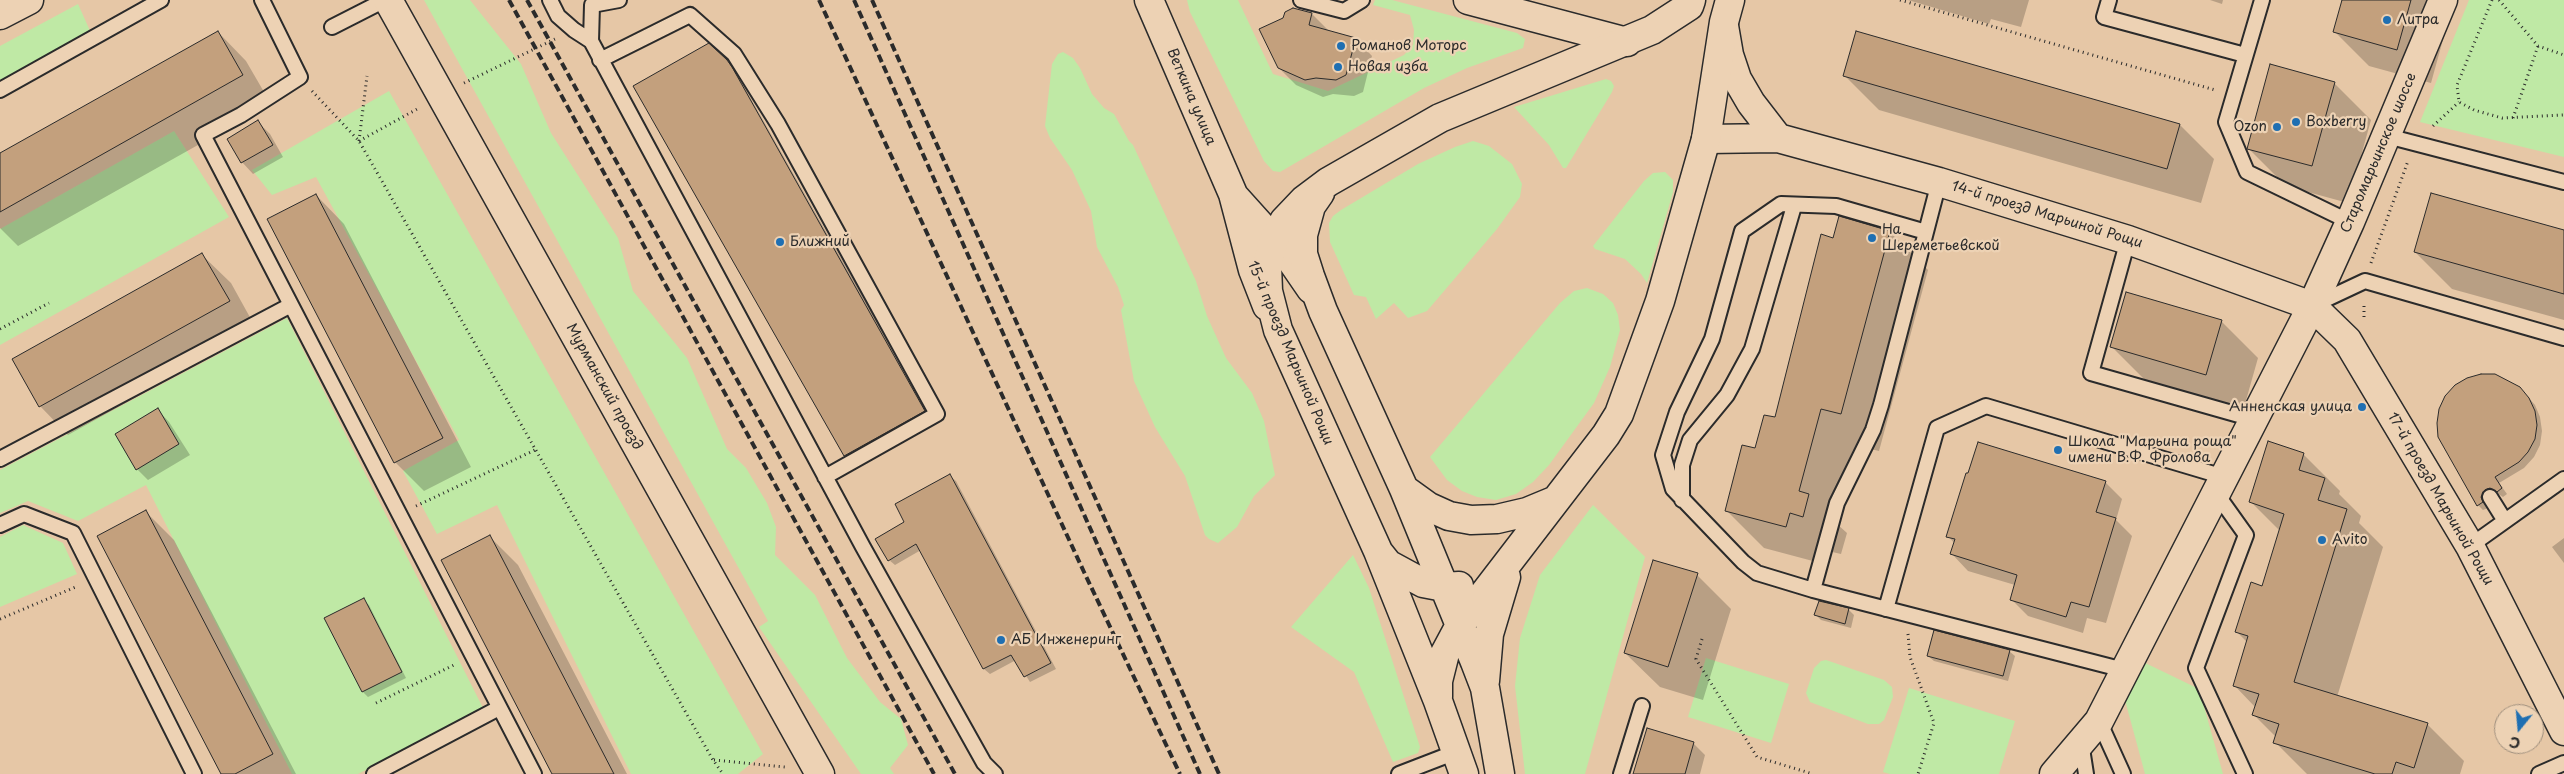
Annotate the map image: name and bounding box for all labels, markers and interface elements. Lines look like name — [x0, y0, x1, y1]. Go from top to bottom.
place label: Литра — [2397, 12, 2439, 28]
marker: Литра — [2381, 14, 2393, 26]
place label: Романов Моторс — [1351, 38, 1467, 54]
marker: Романов Моторс — [1335, 40, 1347, 52]
street label: Веткина улица — [1163, 46, 1219, 148]
place label: Новая изба — [1348, 59, 1428, 75]
marker: Новая изба — [1332, 61, 1344, 73]
street label: Старомарьинское шоссе — [2338, 70, 2420, 236]
place label: Boxberry — [2306, 114, 2366, 130]
marker: Boxberry — [2290, 116, 2302, 128]
place label: Ozon — [2234, 119, 2267, 135]
marker: Ozon — [2271, 121, 2283, 133]
street label: 14-й проезд Марьиной Рощи — [1950, 178, 2144, 252]
place label: На Шереметьевской — [1882, 222, 2000, 254]
marker: На Шереметьевской — [1866, 232, 1878, 244]
place label: Ближний — [790, 234, 850, 250]
marker: Ближний — [774, 236, 786, 248]
street label: 15-й проезд Марьиной Рощи — [1244, 258, 1336, 448]
street label: Мурманский проезд — [562, 321, 646, 453]
place label: Анненская улица — [2229, 399, 2352, 415]
marker: Анненская улица — [2356, 401, 2368, 413]
street label: 17-й проезд Марьиной Рощи — [2384, 410, 2496, 588]
place label: Школа "Марьина роща" имени В.Ф. Фролова — [2068, 434, 2237, 467]
marker: Школа "Марьина роща" имени В.Ф. Фролова — [2052, 444, 2064, 456]
place label: Avito — [2332, 532, 2367, 548]
marker: Avito — [2316, 534, 2328, 546]
place label: АБ Инженеринг — [1011, 632, 1121, 648]
marker: АБ Инженеринг — [995, 634, 1007, 646]
north arrow — [2494, 704, 2544, 754]
text: С — [2507, 731, 2523, 754]

